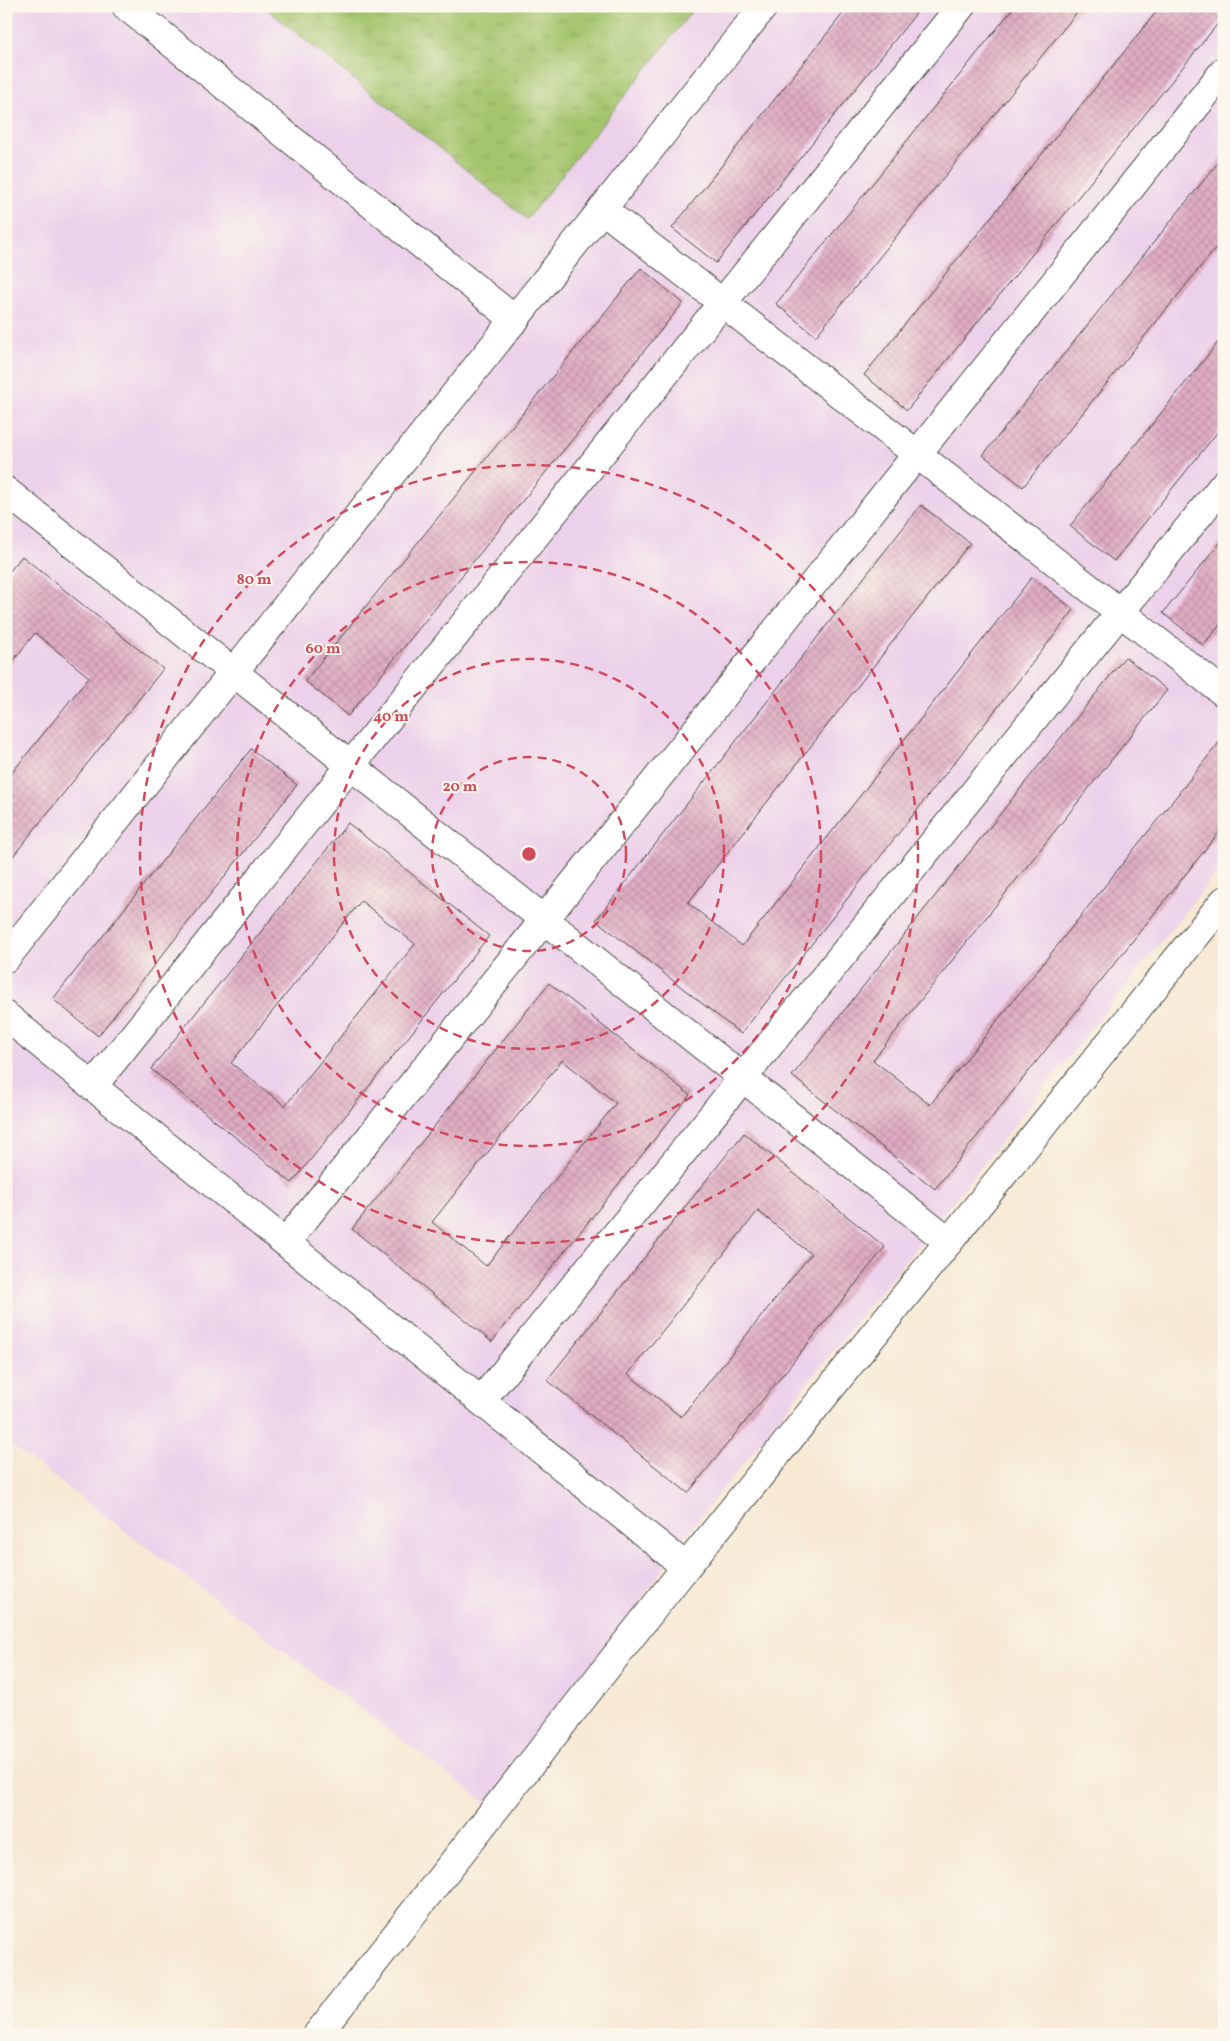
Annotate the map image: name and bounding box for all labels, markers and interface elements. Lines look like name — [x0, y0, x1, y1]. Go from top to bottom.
text: 80 m — [237, 570, 272, 591]
text: 60 m — [306, 639, 341, 660]
text: 40 m — [373, 707, 409, 728]
text: 20 m — [443, 777, 478, 798]
centre of rings — [520, 845, 538, 863]

